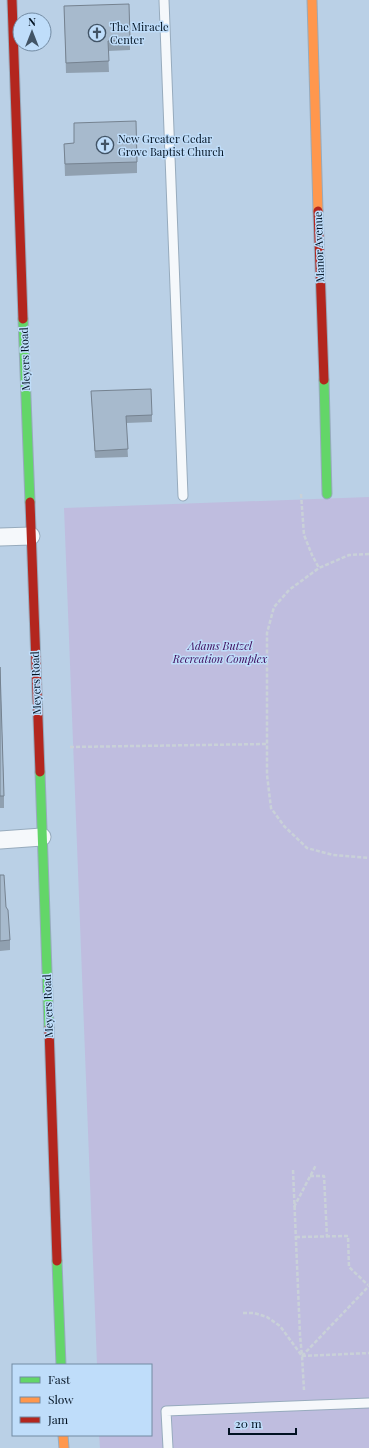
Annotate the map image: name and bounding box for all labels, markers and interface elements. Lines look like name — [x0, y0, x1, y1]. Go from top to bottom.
north arrow — [12, 12, 52, 52]
text: N — [28, 14, 36, 29]
place label: The Miracle Center — [110, 19, 169, 47]
church icon: The Miracle Center — [87, 23, 107, 43]
place label: New Greater Cedar Grove Baptist Church — [118, 131, 225, 159]
church icon: New Greater Cedar Grove Baptist Church — [95, 135, 115, 155]
street label: Manor Avenue — [310, 211, 327, 283]
street label: Meyers Road — [16, 326, 33, 391]
park label: Adams Butzel Recreation Complex — [172, 638, 267, 666]
street label: Meyers Road — [27, 650, 44, 715]
street label: Meyers Road — [39, 973, 56, 1038]
legend — [12, 1364, 152, 1436]
text: Fast — [48, 1371, 71, 1387]
text: Slow — [48, 1391, 74, 1407]
scale bar — [229, 1410, 296, 1436]
text: Jam — [47, 1411, 69, 1427]
text: 20 m — [235, 1415, 262, 1431]

